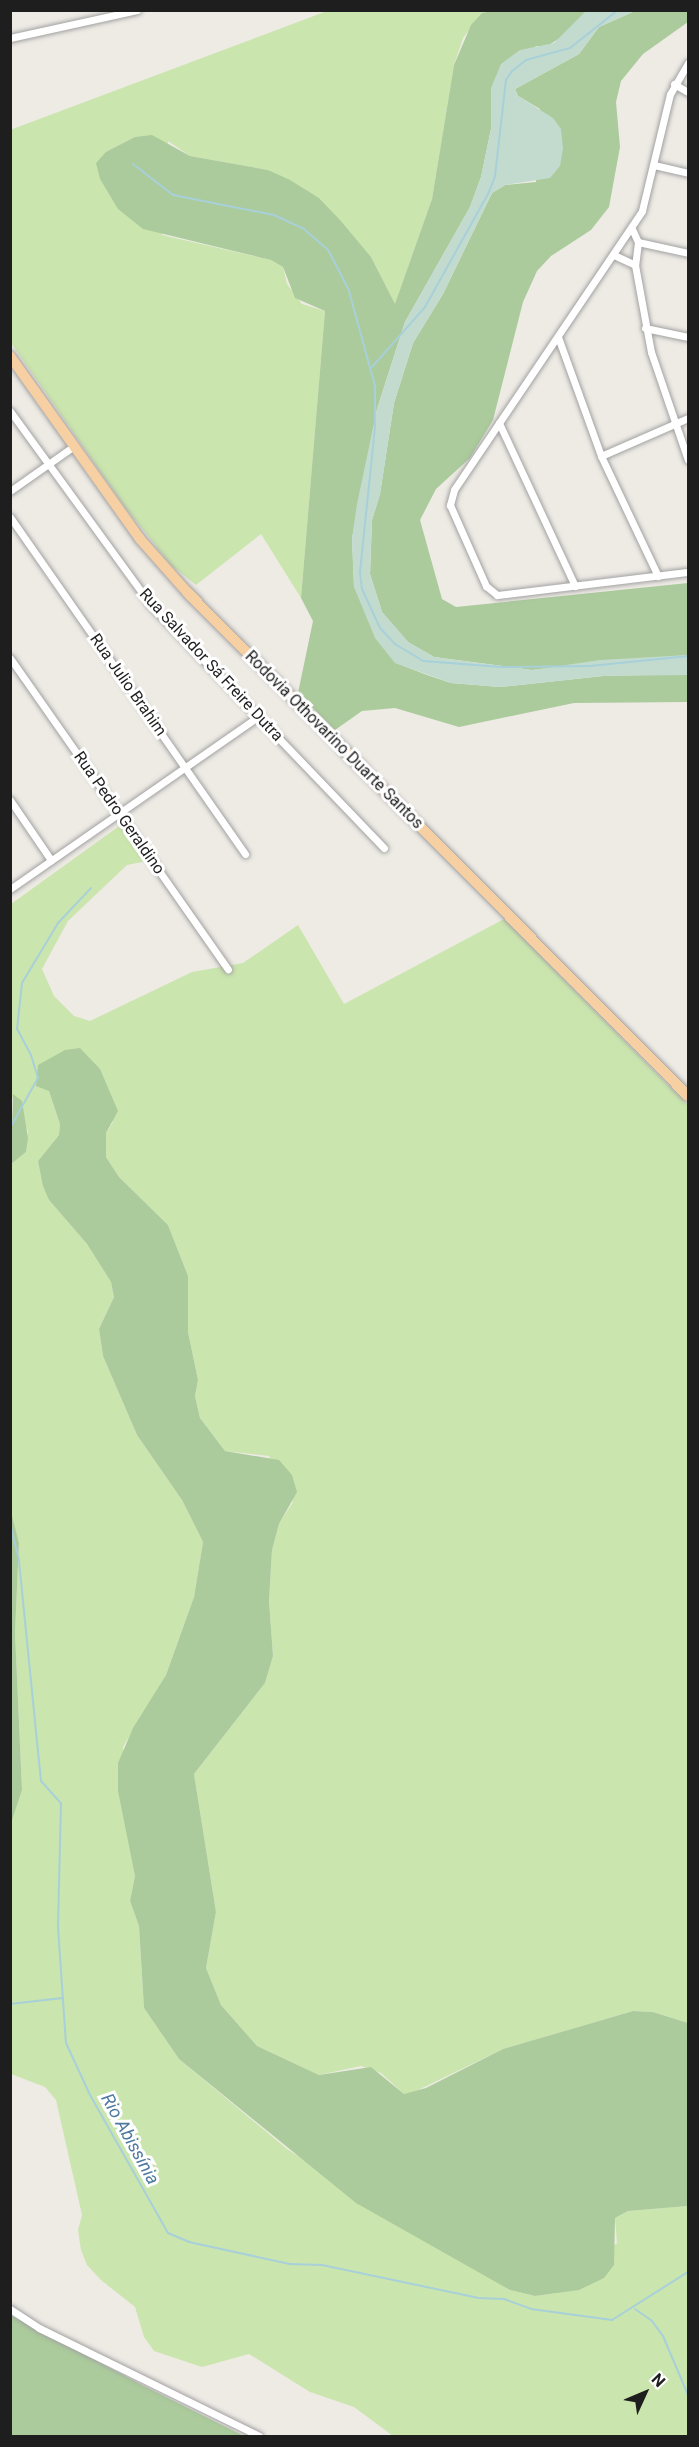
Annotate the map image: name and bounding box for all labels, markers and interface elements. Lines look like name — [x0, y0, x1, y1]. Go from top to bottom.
street label: Rua Salvador Sá Freire Dutra — [135, 585, 287, 745]
street label: Rua Julio Brahim — [86, 630, 170, 740]
street label: Rodovia Othovarino Duarte Santos — [241, 647, 427, 833]
street label: Rua Pedro Geraldino — [70, 748, 168, 878]
water label: Rio Abissínia — [96, 2090, 164, 2188]
north arrow — [615, 2363, 675, 2423]
text: N — [648, 2369, 669, 2391]

